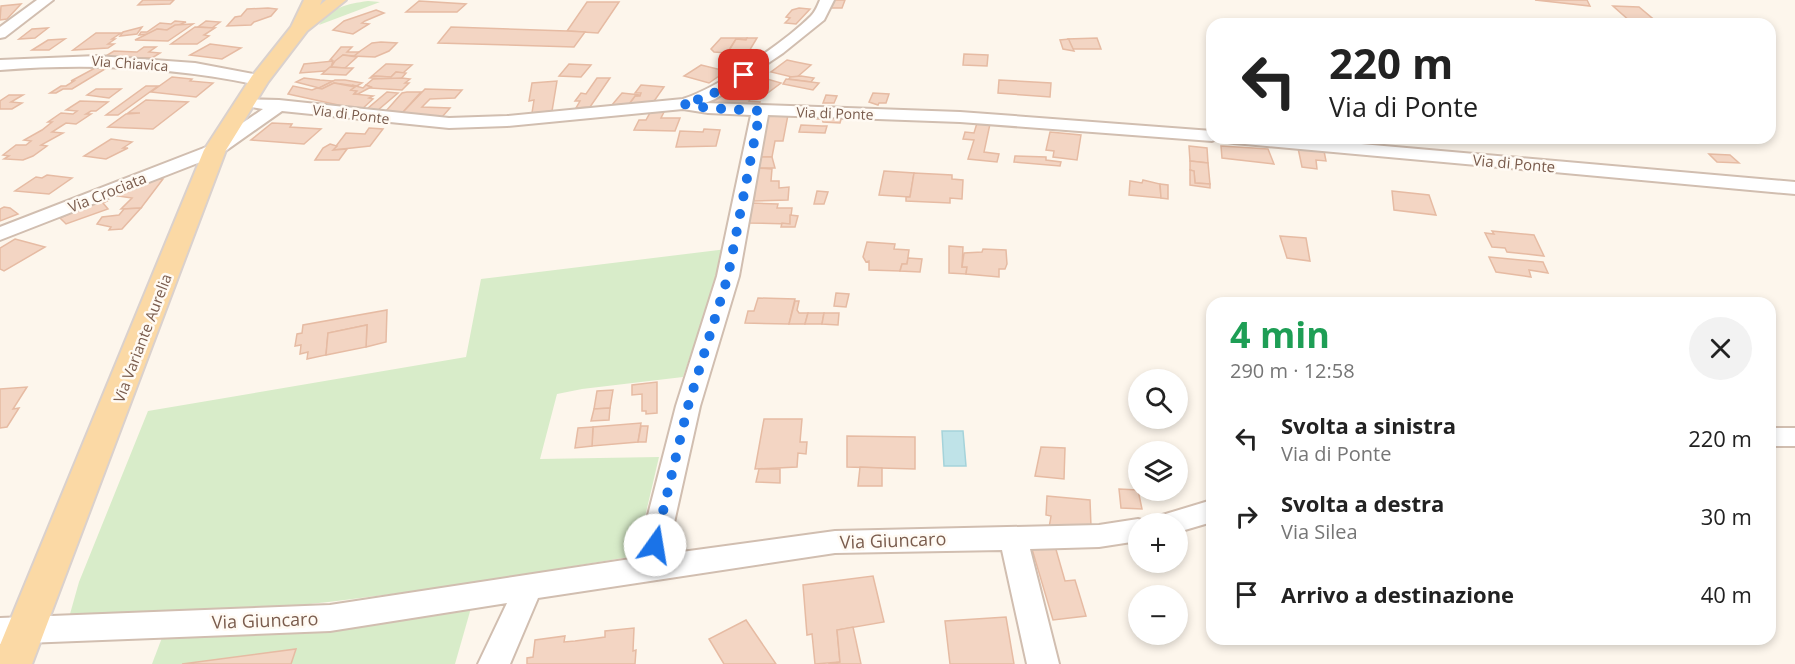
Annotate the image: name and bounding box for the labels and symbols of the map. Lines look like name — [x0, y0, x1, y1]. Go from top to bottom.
pin — [718, 49, 769, 100]
street label: Via Chiavica — [91, 51, 169, 75]
street label: Via di Ponte — [311, 100, 391, 128]
street label: Via di Ponte — [796, 102, 874, 124]
street label: Via di Ponte — [1472, 149, 1556, 177]
street label: Via Crociata — [65, 167, 149, 217]
street label: Via Variante Aurelia — [108, 271, 176, 405]
position arrow — [623, 513, 687, 577]
street label: Via Giuncaro — [839, 526, 947, 554]
street label: Via Giuncaro — [211, 606, 319, 634]

